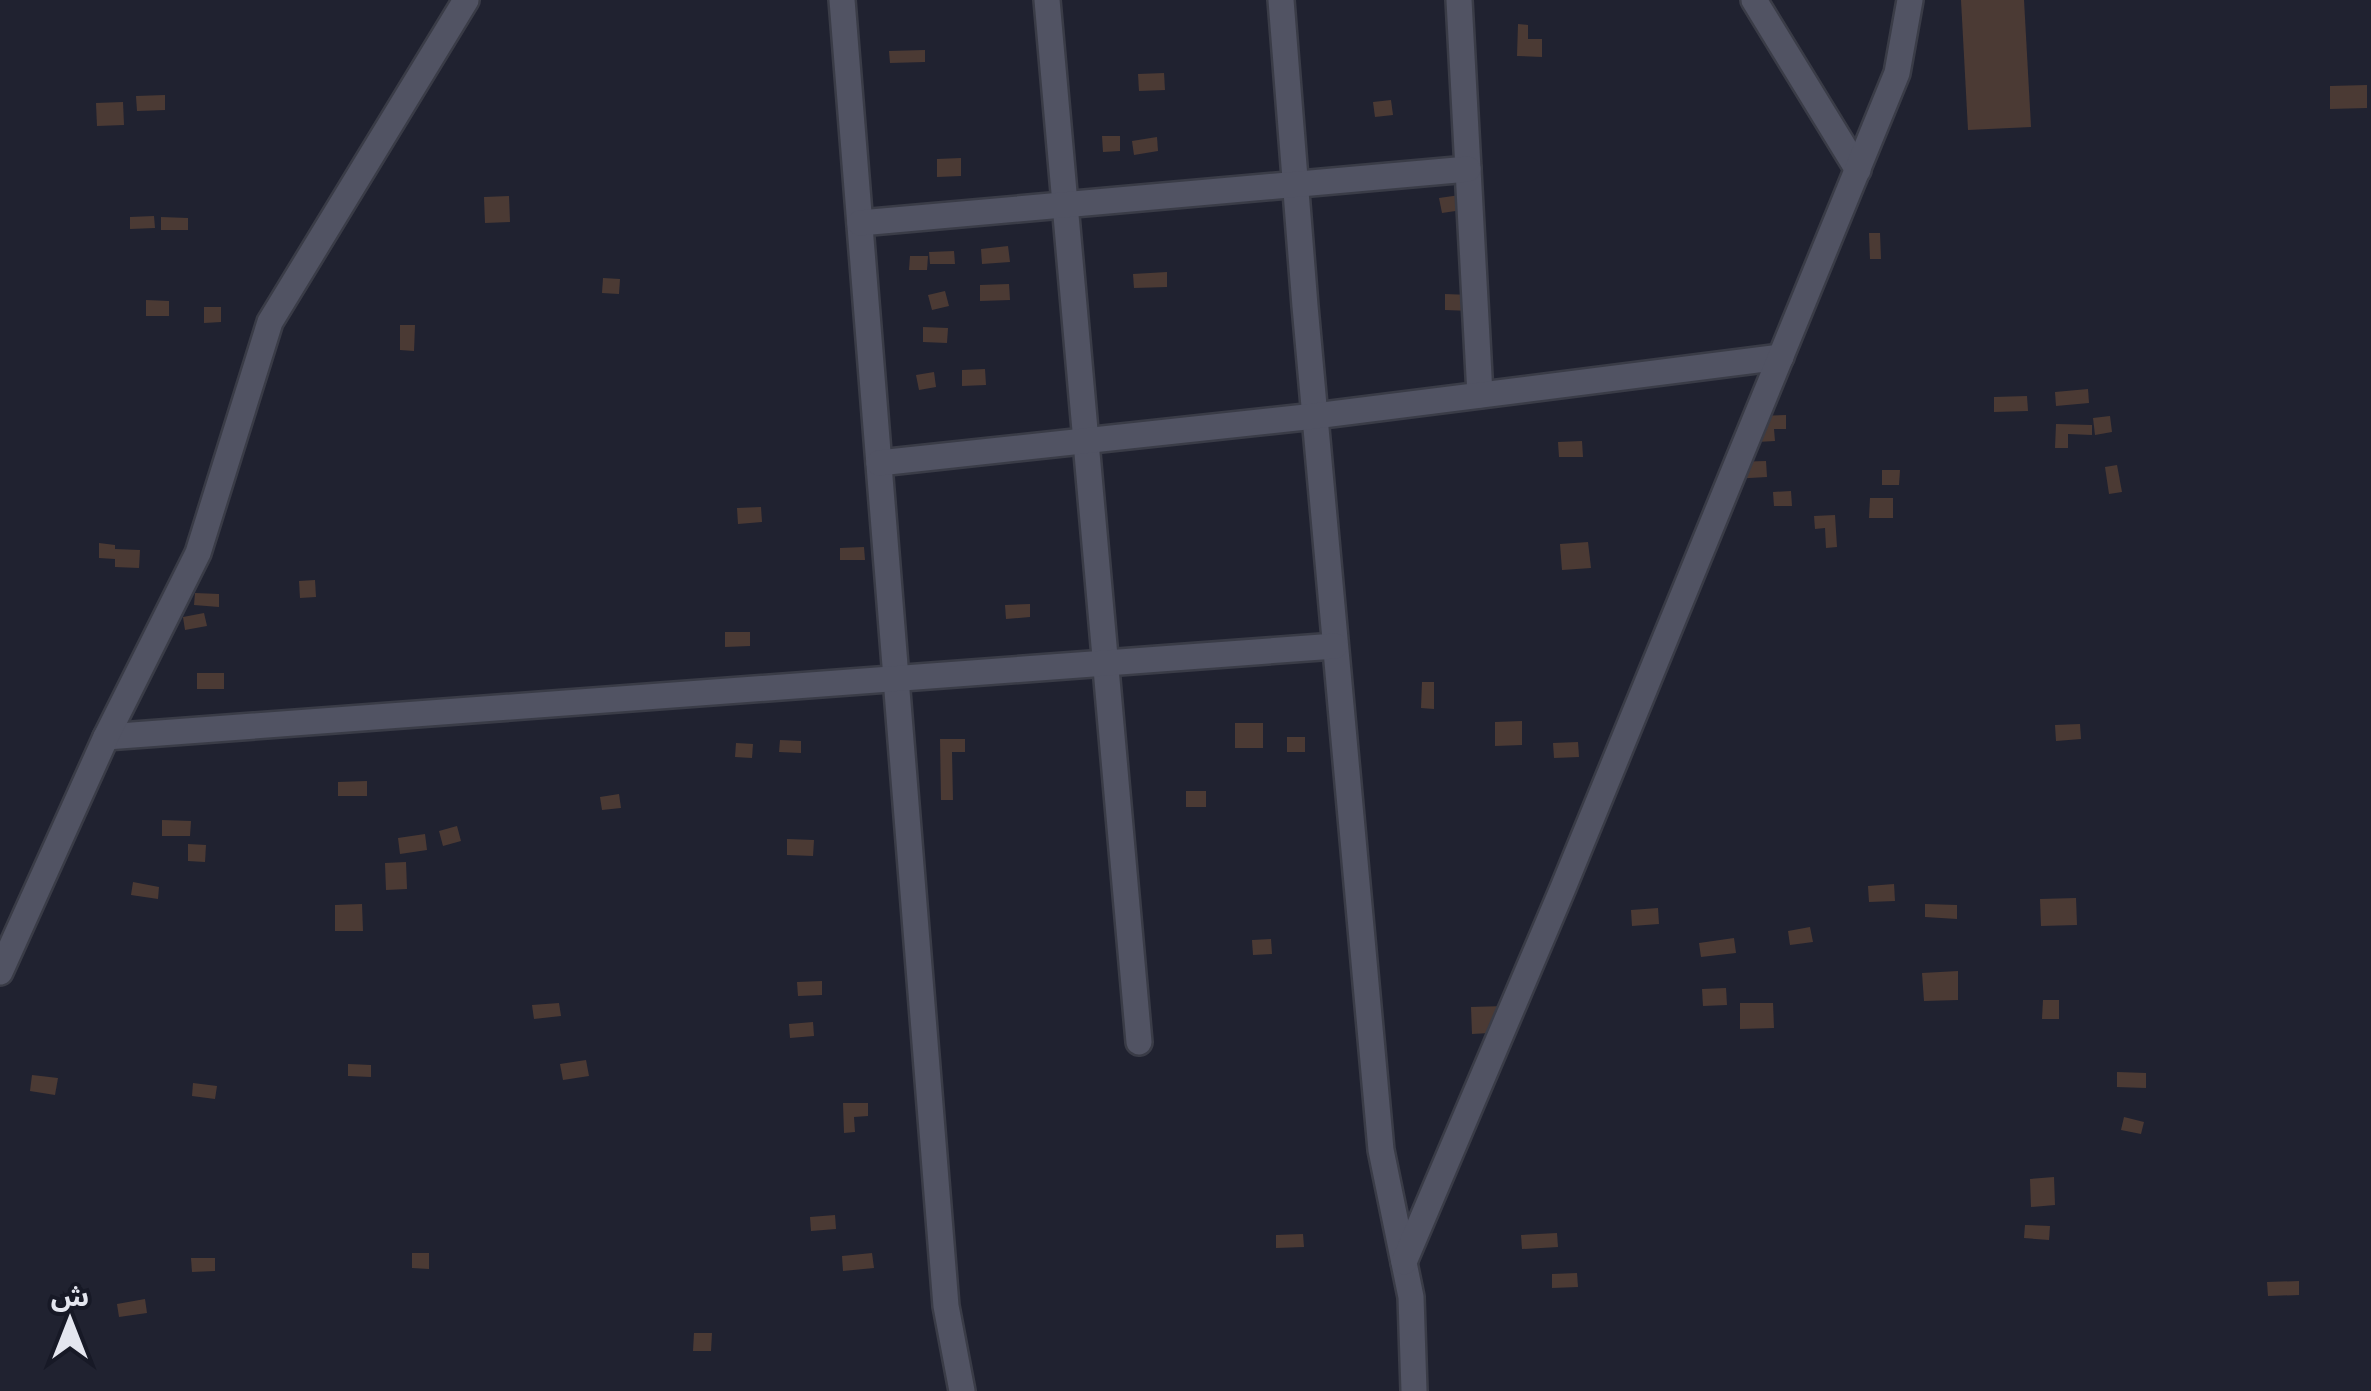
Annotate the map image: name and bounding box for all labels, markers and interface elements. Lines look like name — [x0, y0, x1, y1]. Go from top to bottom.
north arrow — [20, 1271, 120, 1371]
text: ش — [51, 1279, 89, 1314]

